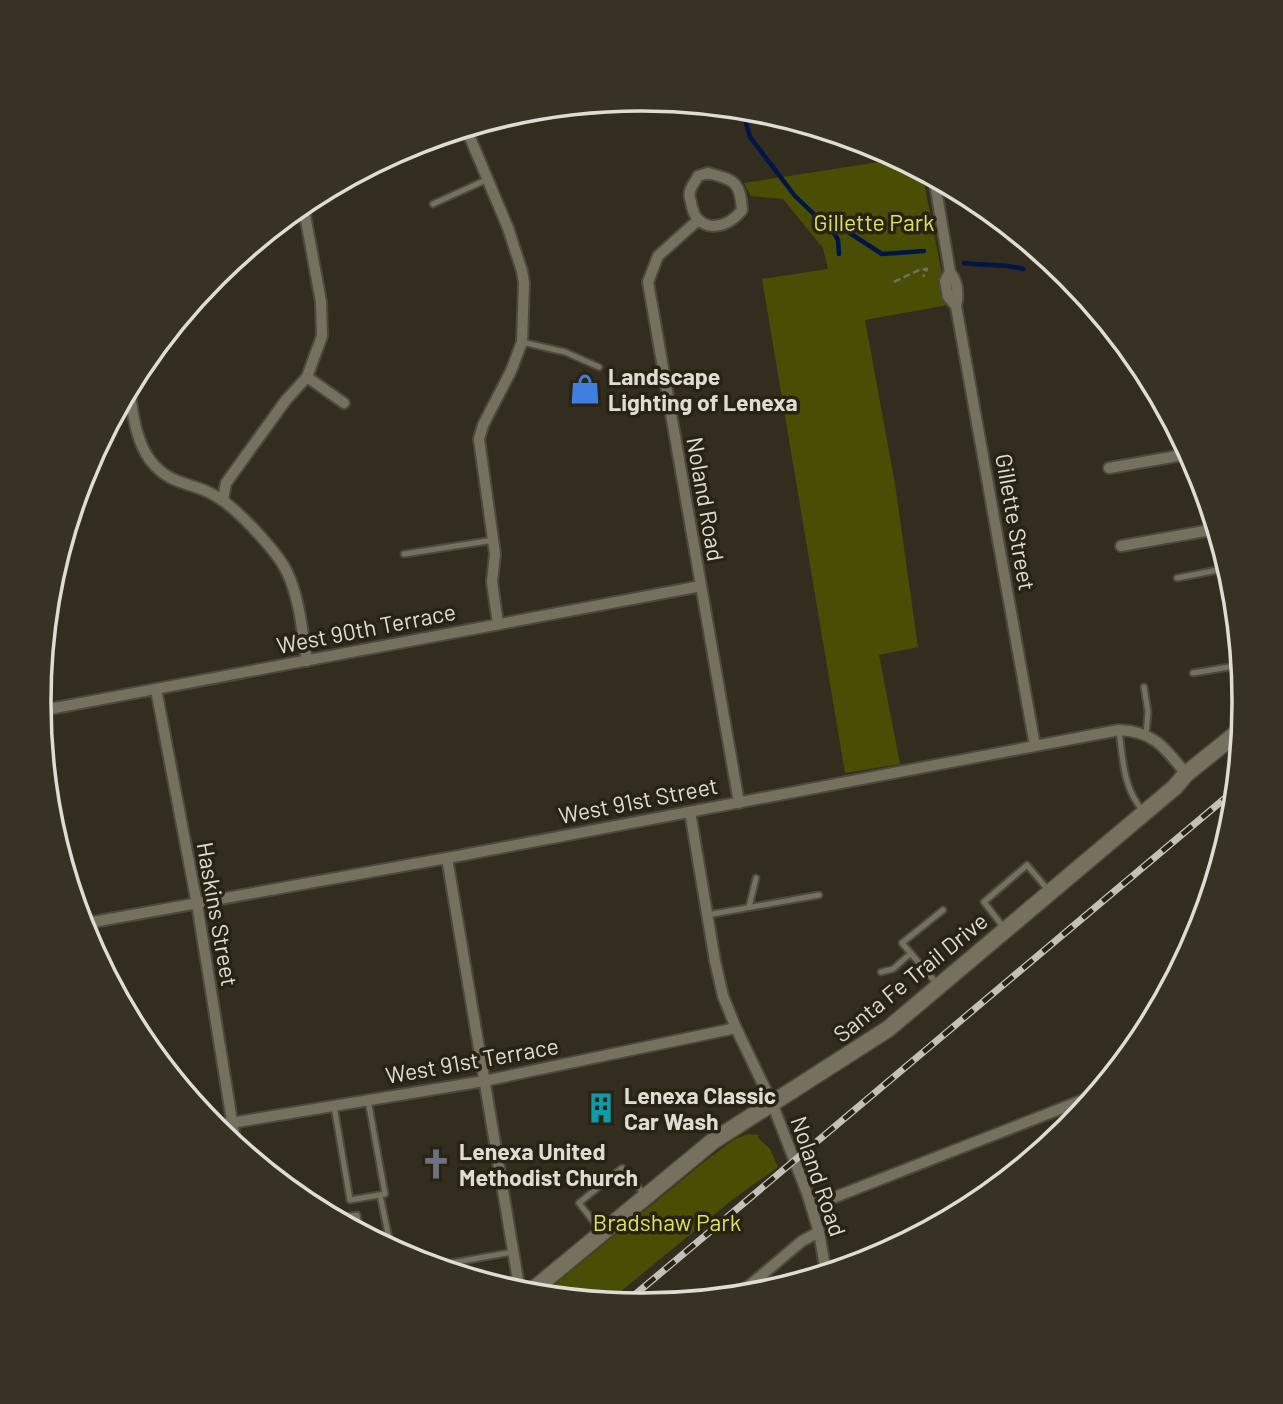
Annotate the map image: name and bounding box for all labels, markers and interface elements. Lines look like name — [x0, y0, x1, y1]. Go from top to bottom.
park label: Gillette Park — [813, 208, 935, 236]
place label: Landscape Lighting of Lenexa — [608, 362, 798, 416]
shop icon: Landscape Lighting of Lenexa — [568, 372, 602, 406]
street label: Noland Road — [681, 435, 731, 563]
street label: Gillette Street — [990, 451, 1042, 593]
street label: West 90th Terrace — [274, 597, 458, 659]
street label: West 91st Street — [556, 771, 720, 829]
street label: Haskins Street — [192, 840, 244, 988]
street label: Santa Fe Trail Drive — [827, 906, 993, 1048]
street label: West 91st Terrace — [383, 1031, 561, 1089]
place label: Lenexa Classic Car Wash — [624, 1081, 776, 1135]
building icon: Lenexa Classic Car Wash — [584, 1091, 618, 1125]
street label: Noland Road — [785, 1112, 853, 1240]
place label: Lenexa United Methodist Church — [459, 1137, 638, 1191]
church icon: Lenexa United Methodist Church — [419, 1147, 453, 1181]
park label: Bradshaw Park — [593, 1208, 741, 1236]

